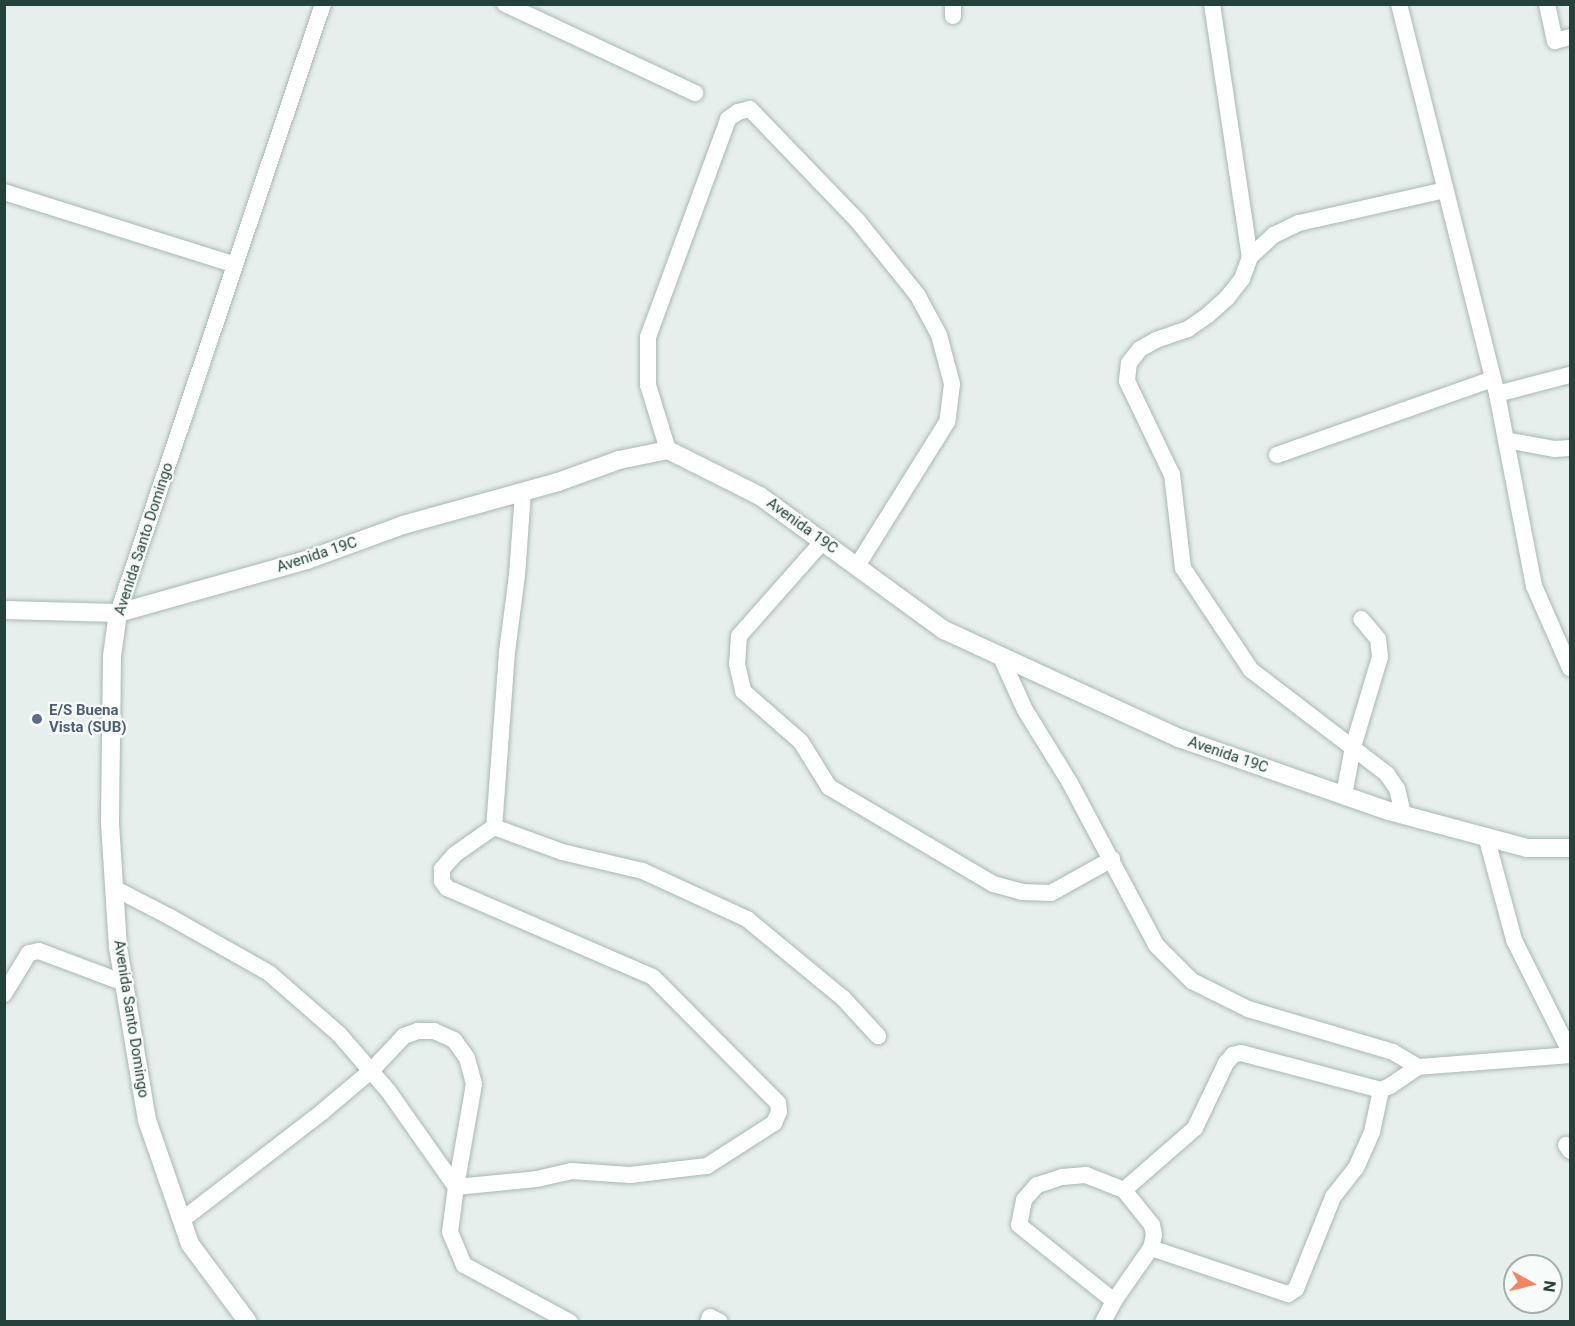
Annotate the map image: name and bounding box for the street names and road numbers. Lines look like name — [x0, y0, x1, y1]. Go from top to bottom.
street label: Avenida Santo Domingo — [111, 460, 177, 618]
street label: Avenida 19C — [763, 494, 841, 558]
street label: Avenida 19C — [275, 534, 359, 576]
street label: Avenida 19C — [1186, 733, 1270, 777]
street label: Avenida Santo Domingo — [110, 939, 152, 1099]

